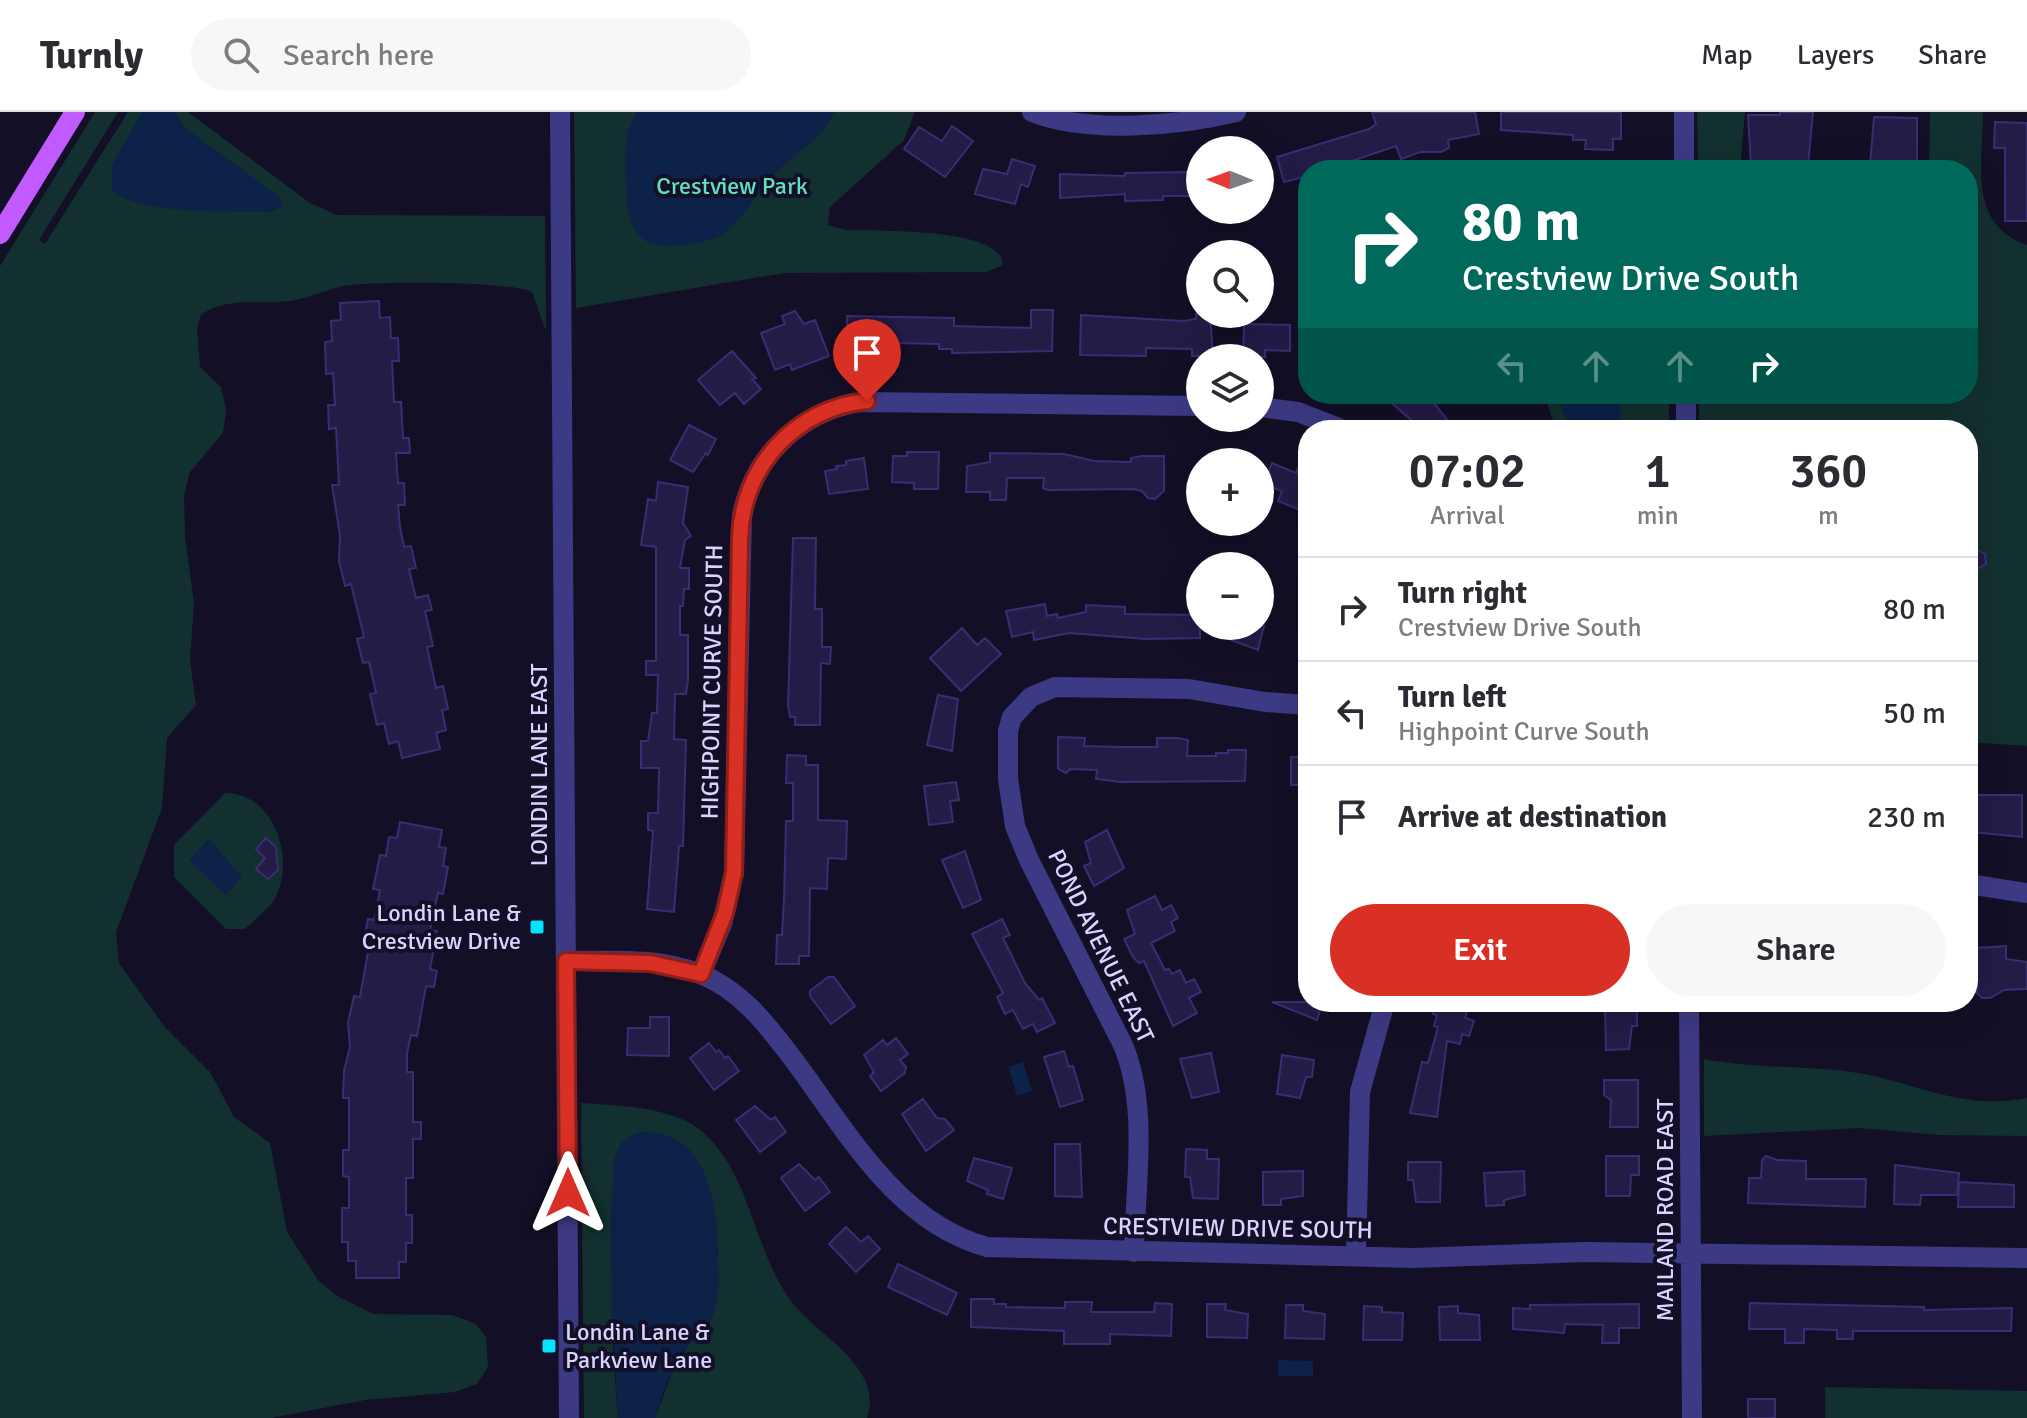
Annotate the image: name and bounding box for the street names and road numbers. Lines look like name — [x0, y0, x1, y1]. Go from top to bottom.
street label: HIGHPOINT CURVE SOUTH — [695, 544, 729, 820]
street label: LONDIN LANE EAST — [524, 663, 554, 867]
street label: POND AVENUE EAST — [1041, 844, 1161, 1048]
street label: MAILAND ROAD EAST — [1650, 1098, 1680, 1322]
street label: CRESTVIEW DRIVE SOUTH — [1103, 1211, 1373, 1245]

